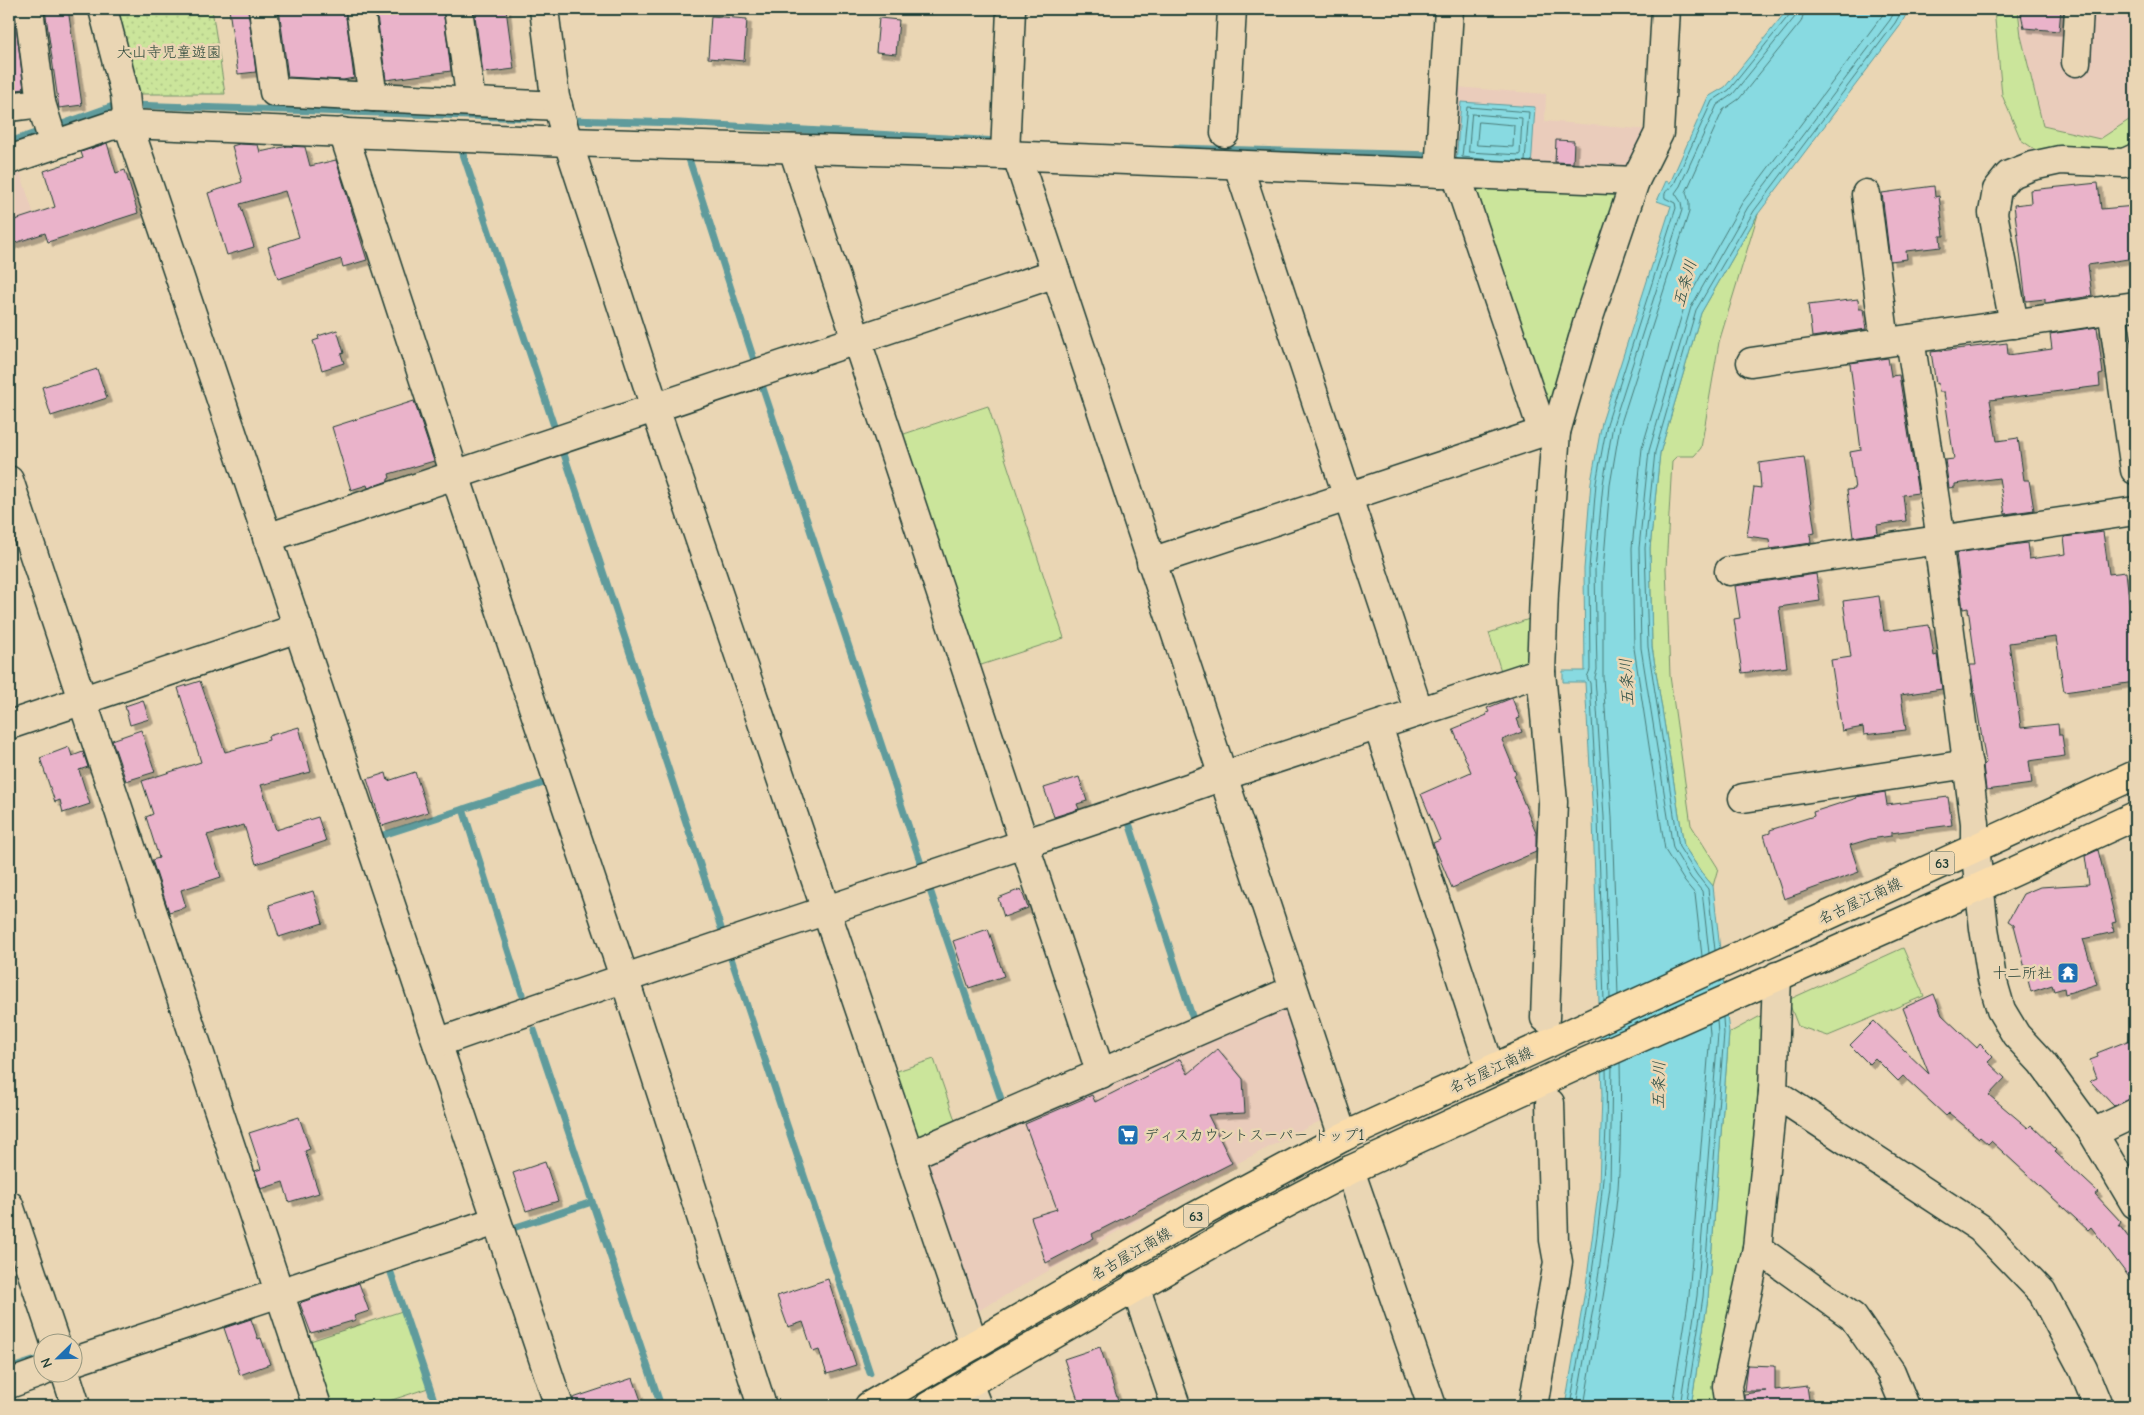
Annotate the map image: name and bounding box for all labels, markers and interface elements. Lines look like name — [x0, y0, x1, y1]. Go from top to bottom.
park label: 大山寺児童遊園 — [116, 43, 222, 61]
water label: 五条川 — [1670, 258, 1700, 309]
water label: 五条川 — [1617, 658, 1637, 706]
road number: 63 — [1930, 851, 1954, 874]
street label: 名古屋江南線 — [1815, 874, 1905, 928]
temple icon: 十二所社 — [2056, 961, 2080, 985]
place label: 十二所社 — [1992, 964, 2052, 982]
street label: 名古屋江南線 — [1446, 1043, 1536, 1097]
water label: 五条川 — [1650, 1061, 1668, 1109]
supermarket icon: ディスカウントスーパー トップ1 — [1116, 1123, 1140, 1147]
place label: ディスカウントスーパー トップ1 — [1144, 1126, 1364, 1144]
road number: 63 — [1184, 1204, 1208, 1228]
street label: 名古屋江南線 — [1088, 1224, 1174, 1284]
north arrow — [32, 1332, 82, 1382]
text: N — [37, 1355, 56, 1370]

